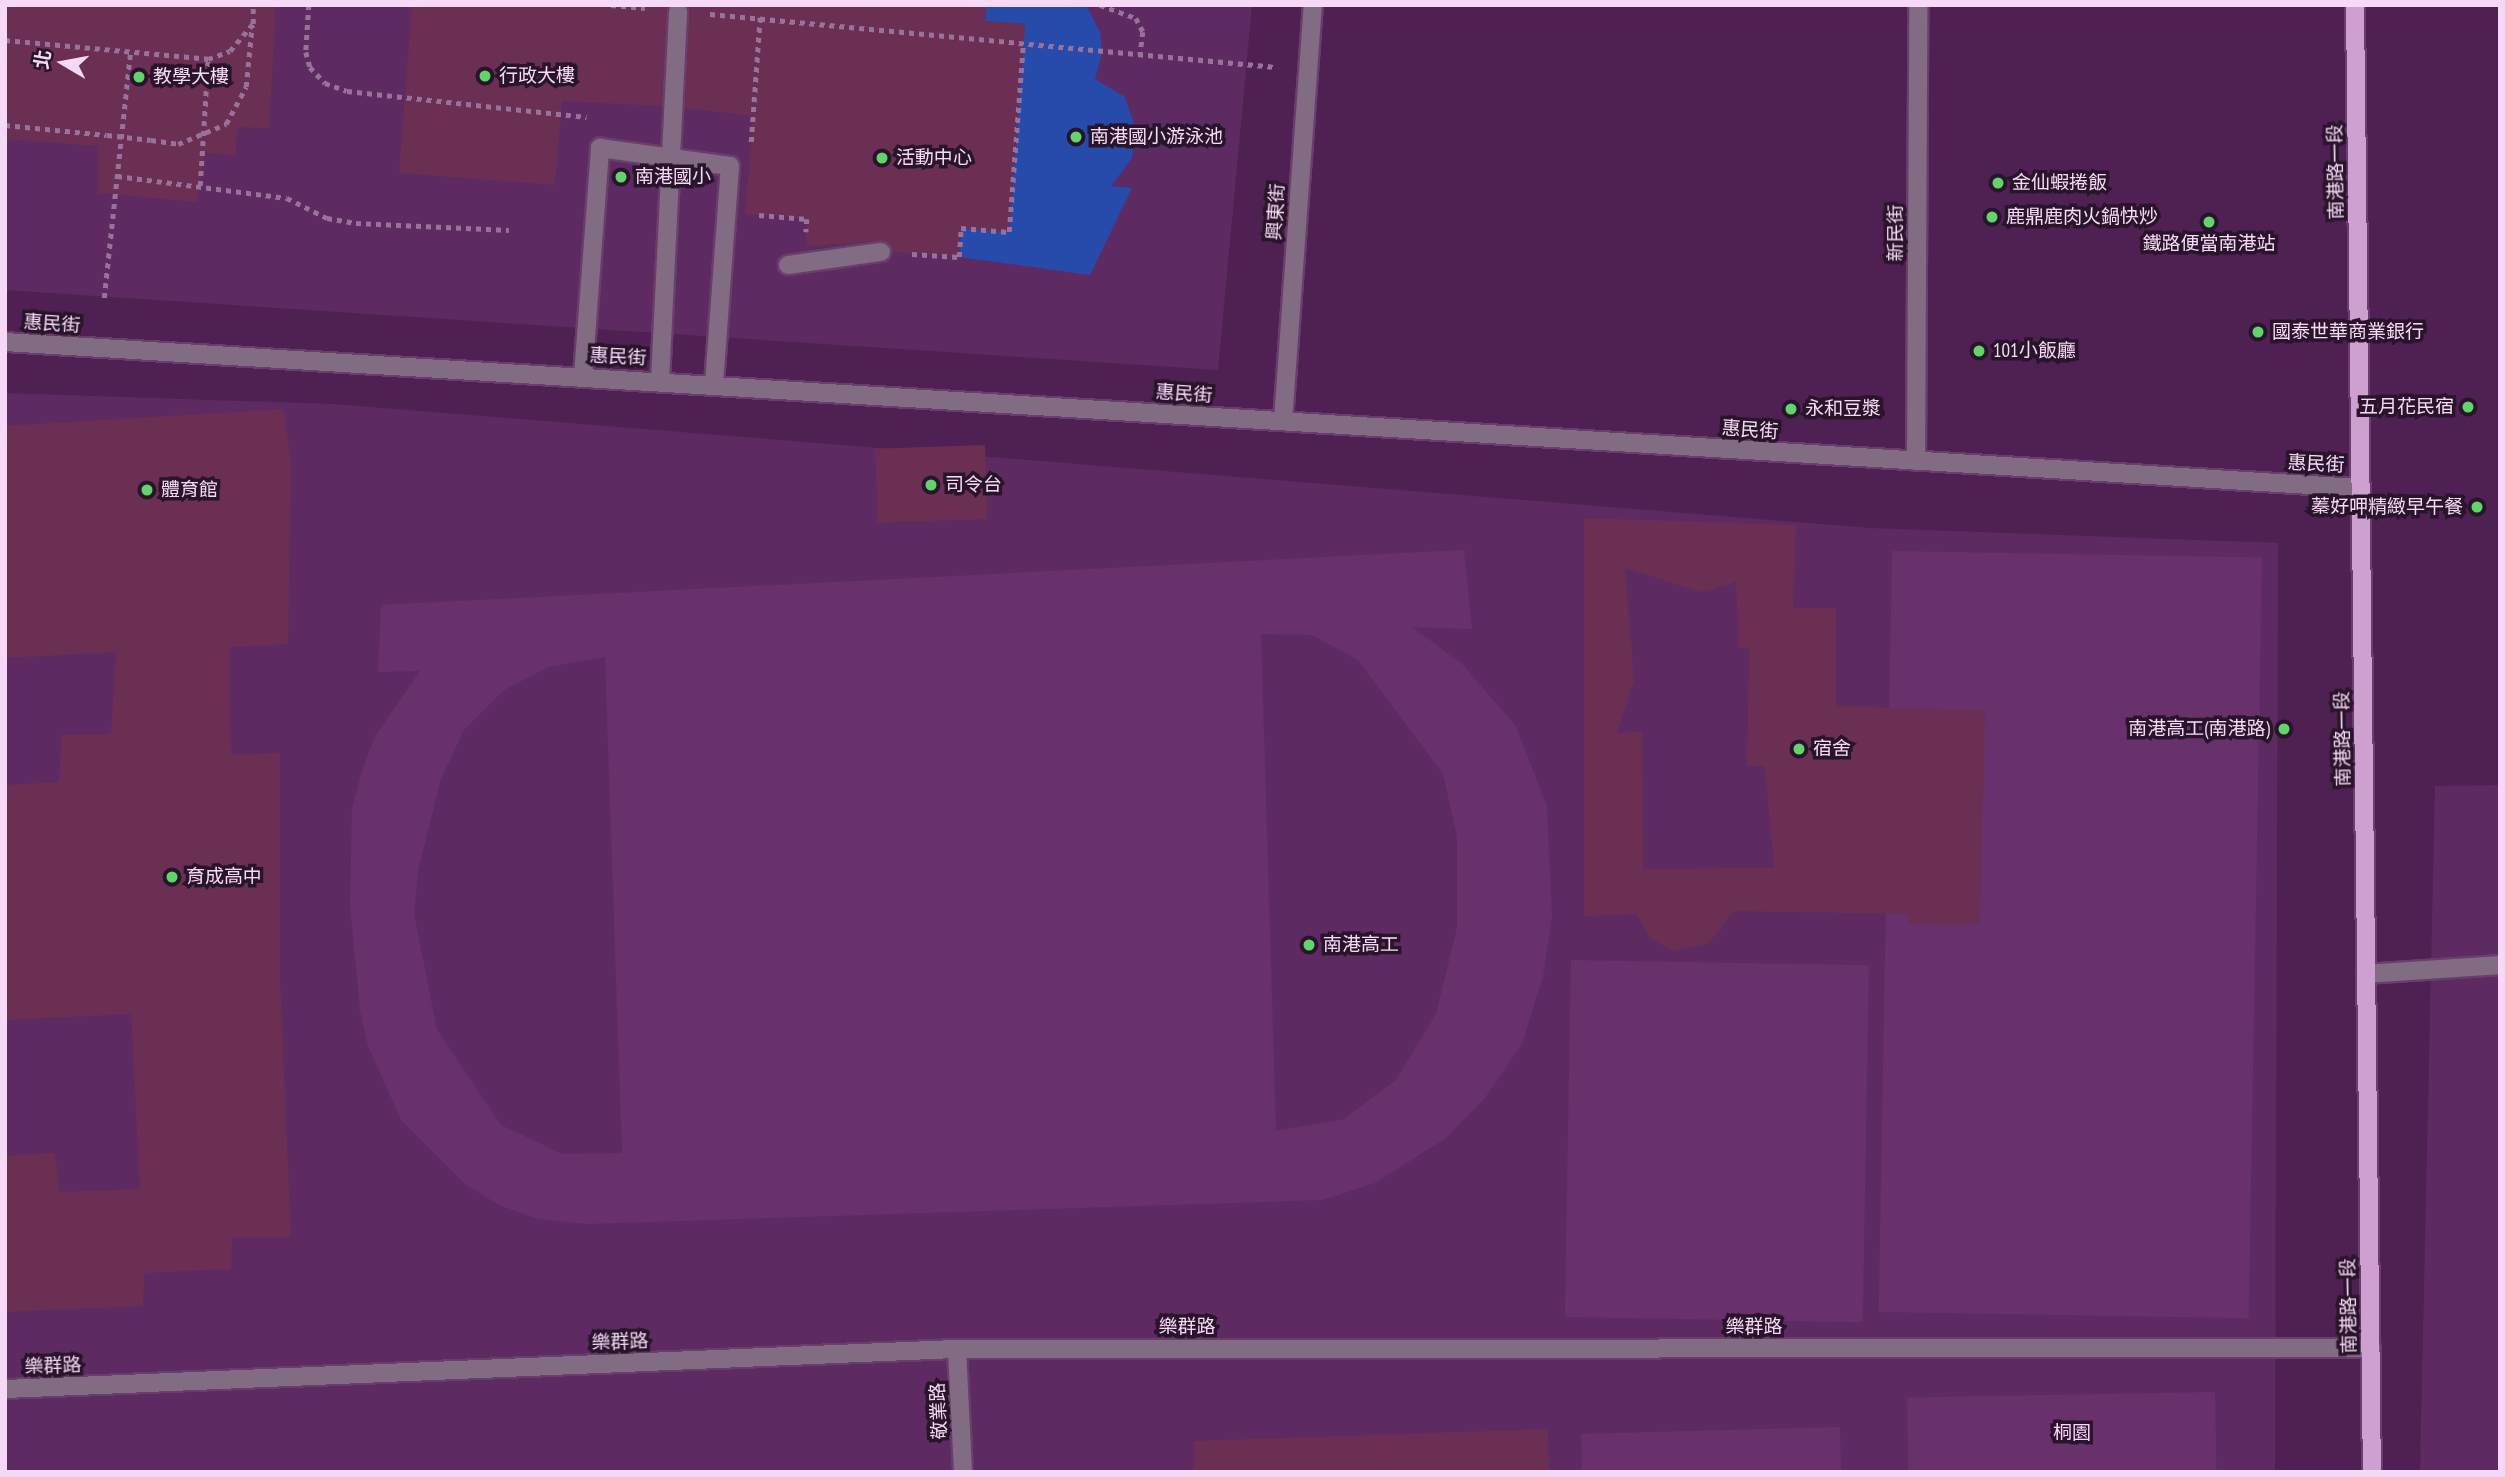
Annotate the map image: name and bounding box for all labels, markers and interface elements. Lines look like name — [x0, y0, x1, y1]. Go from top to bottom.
north arrow — [28, 28, 98, 98]
text: 北 — [29, 48, 56, 71]
place label: 行政大樓 — [499, 65, 575, 87]
place label: 教學大樓 — [153, 66, 229, 88]
marker: 行政大樓 — [477, 68, 493, 84]
marker: 教學大樓 — [131, 69, 147, 85]
street label: 南港路一段 — [2324, 124, 2348, 220]
place label: 南港國小游泳池 — [1090, 126, 1223, 148]
marker: 南港國小游泳池 — [1068, 129, 1084, 145]
place label: 活動中心 — [896, 147, 972, 169]
marker: 活動中心 — [874, 150, 890, 166]
place label: 南港國小 — [635, 166, 711, 188]
marker: 南港國小 — [613, 169, 629, 185]
place label: 金仙蝦捲飯 — [2012, 172, 2107, 194]
marker: 金仙蝦捲飯 — [1990, 175, 2006, 191]
street label: 興東街 — [1263, 183, 1289, 241]
street label: 新民街 — [1885, 205, 1907, 261]
place label: 鹿鼎鹿肉火鍋快炒 — [2006, 206, 2158, 228]
marker: 鹿鼎鹿肉火鍋快炒 — [1984, 209, 2000, 225]
marker: 鐵路便當南港站 — [2201, 214, 2217, 230]
place label: 鐵路便當南港站 — [2143, 233, 2275, 255]
street label: 惠民街 — [23, 311, 81, 337]
place label: 國泰世華商業銀行 — [2272, 321, 2424, 343]
marker: 國泰世華商業銀行 — [2250, 324, 2266, 340]
place label: 101小飯廳 — [1993, 340, 2076, 362]
marker: 101小飯廳 — [1971, 343, 1987, 359]
street label: 惠民街 — [589, 344, 647, 370]
street label: 惠民街 — [1155, 381, 1213, 407]
place label: 五月花民宿 — [2359, 396, 2454, 418]
place label: 永和豆漿 — [1805, 398, 1881, 420]
marker: 五月花民宿 — [2460, 399, 2476, 415]
marker: 永和豆漿 — [1783, 401, 1799, 417]
street label: 惠民街 — [1721, 417, 1779, 443]
street label: 惠民街 — [2287, 451, 2345, 477]
place label: 司令台 — [945, 474, 1002, 496]
marker: 司令台 — [923, 477, 939, 493]
place label: 體育館 — [161, 479, 218, 501]
marker: 體育館 — [139, 482, 155, 498]
place label: 蓁好呷精緻早午餐 — [2311, 496, 2463, 518]
marker: 蓁好呷精緻早午餐 — [2469, 499, 2485, 515]
street label: 南港路一段 — [2331, 691, 2355, 787]
place label: 南港高工(南港路) — [2128, 718, 2270, 740]
marker: 南港高工(南港路) — [2276, 721, 2292, 737]
place label: 宿舍 — [1813, 738, 1851, 760]
marker: 宿舍 — [1791, 741, 1807, 757]
place label: 育成高中 — [186, 866, 262, 888]
marker: 育成高中 — [164, 869, 180, 885]
place label: 南港高工 — [1323, 934, 1399, 956]
marker: 南港高工 — [1301, 937, 1317, 953]
street label: 南港路一段 — [2337, 1258, 2361, 1354]
street label: 樂群路 — [1159, 1316, 1215, 1338]
street label: 樂群路 — [1726, 1316, 1782, 1338]
street label: 樂群路 — [591, 1330, 649, 1354]
street label: 樂群路 — [24, 1354, 82, 1378]
street label: 敬業路 — [926, 1382, 952, 1440]
park label: 桐園 — [2053, 1422, 2091, 1444]

